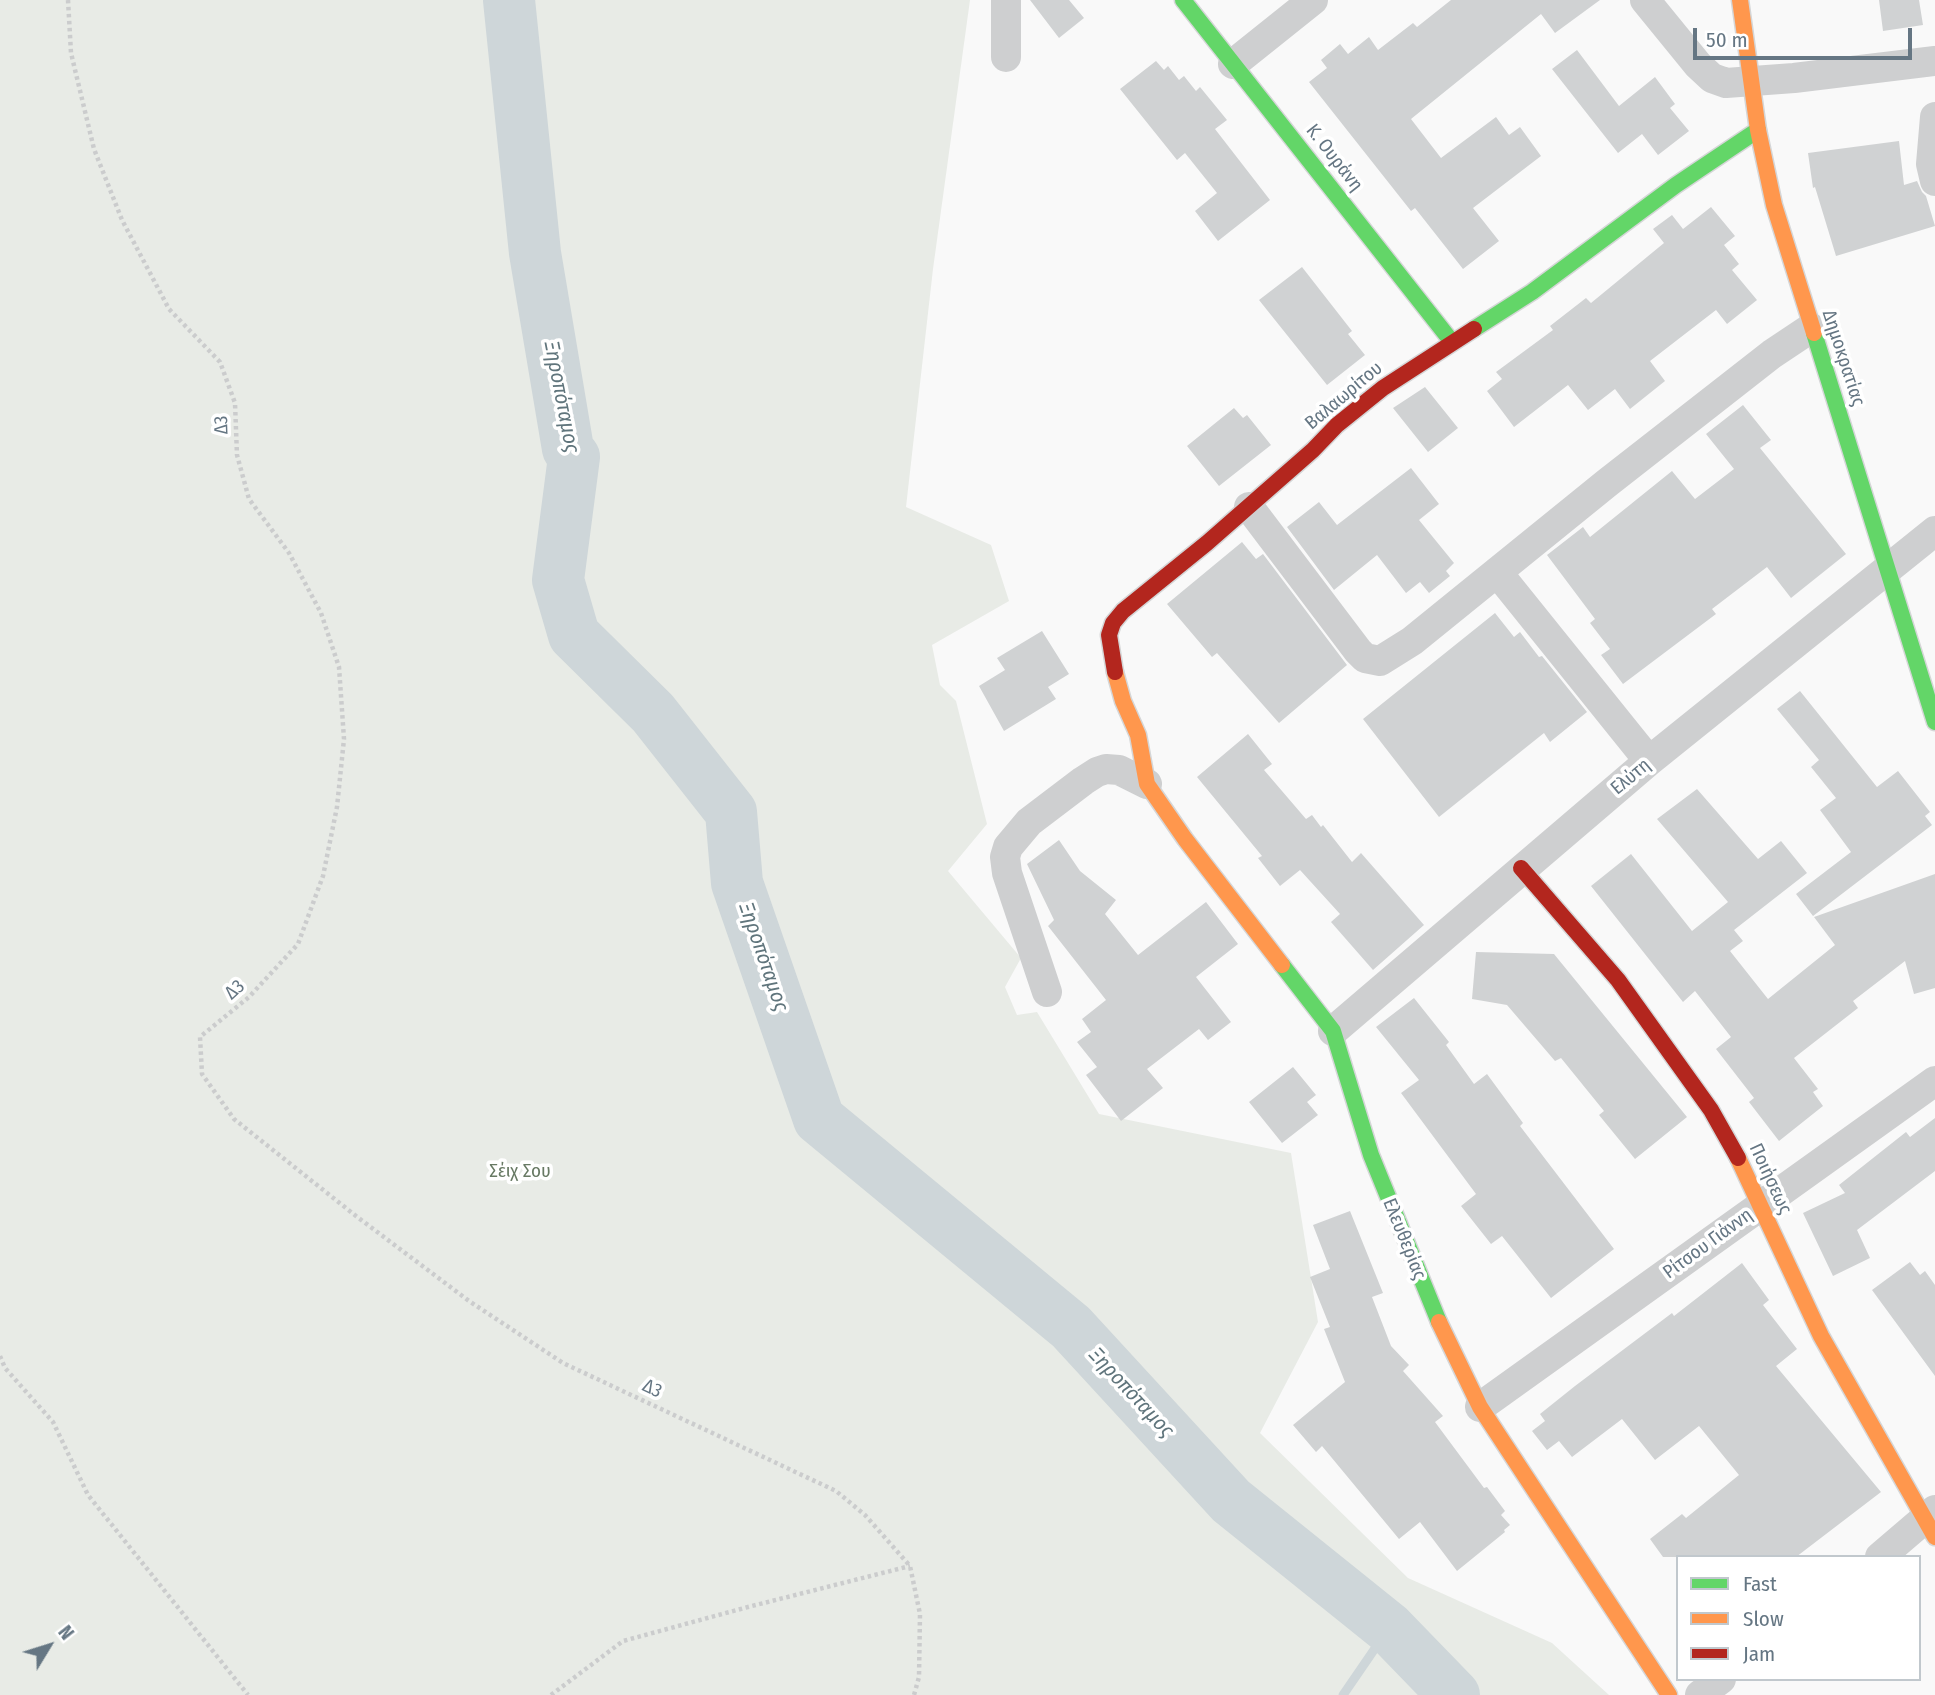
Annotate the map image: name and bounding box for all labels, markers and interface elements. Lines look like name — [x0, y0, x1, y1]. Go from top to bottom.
scale bar — [1697, 14, 1916, 58]
text: 50 m — [1706, 27, 1748, 53]
street label: Κ. Ουράνη — [1301, 120, 1367, 196]
street label: Δημοκρατίας — [1817, 307, 1869, 409]
water label: Ξηροπόταμος — [538, 339, 584, 455]
street label: Βαλαωρίτου — [1301, 357, 1387, 435]
street label: Δ3 — [210, 415, 234, 435]
street label: Ελύτη — [1607, 754, 1655, 800]
water label: Ξηροπόταμος — [733, 899, 793, 1015]
street label: Δ3 — [220, 975, 250, 1005]
street label: Ποιήσεως — [1744, 1140, 1796, 1218]
park label: Σέιχ Σου — [489, 1161, 551, 1183]
street label: Ελευθερίας — [1377, 1195, 1431, 1283]
street label: Ρίτσου Γιάννη — [1659, 1204, 1757, 1284]
water label: Ξηροπόταμος — [1083, 1343, 1179, 1443]
street label: Δ3 — [639, 1375, 665, 1403]
legend — [1676, 1555, 1921, 1681]
text: Fast — [1743, 1571, 1777, 1597]
text: Slow — [1743, 1606, 1784, 1632]
north arrow — [14, 1611, 84, 1681]
text: N — [53, 1621, 79, 1644]
text: Jam — [1743, 1641, 1775, 1667]

